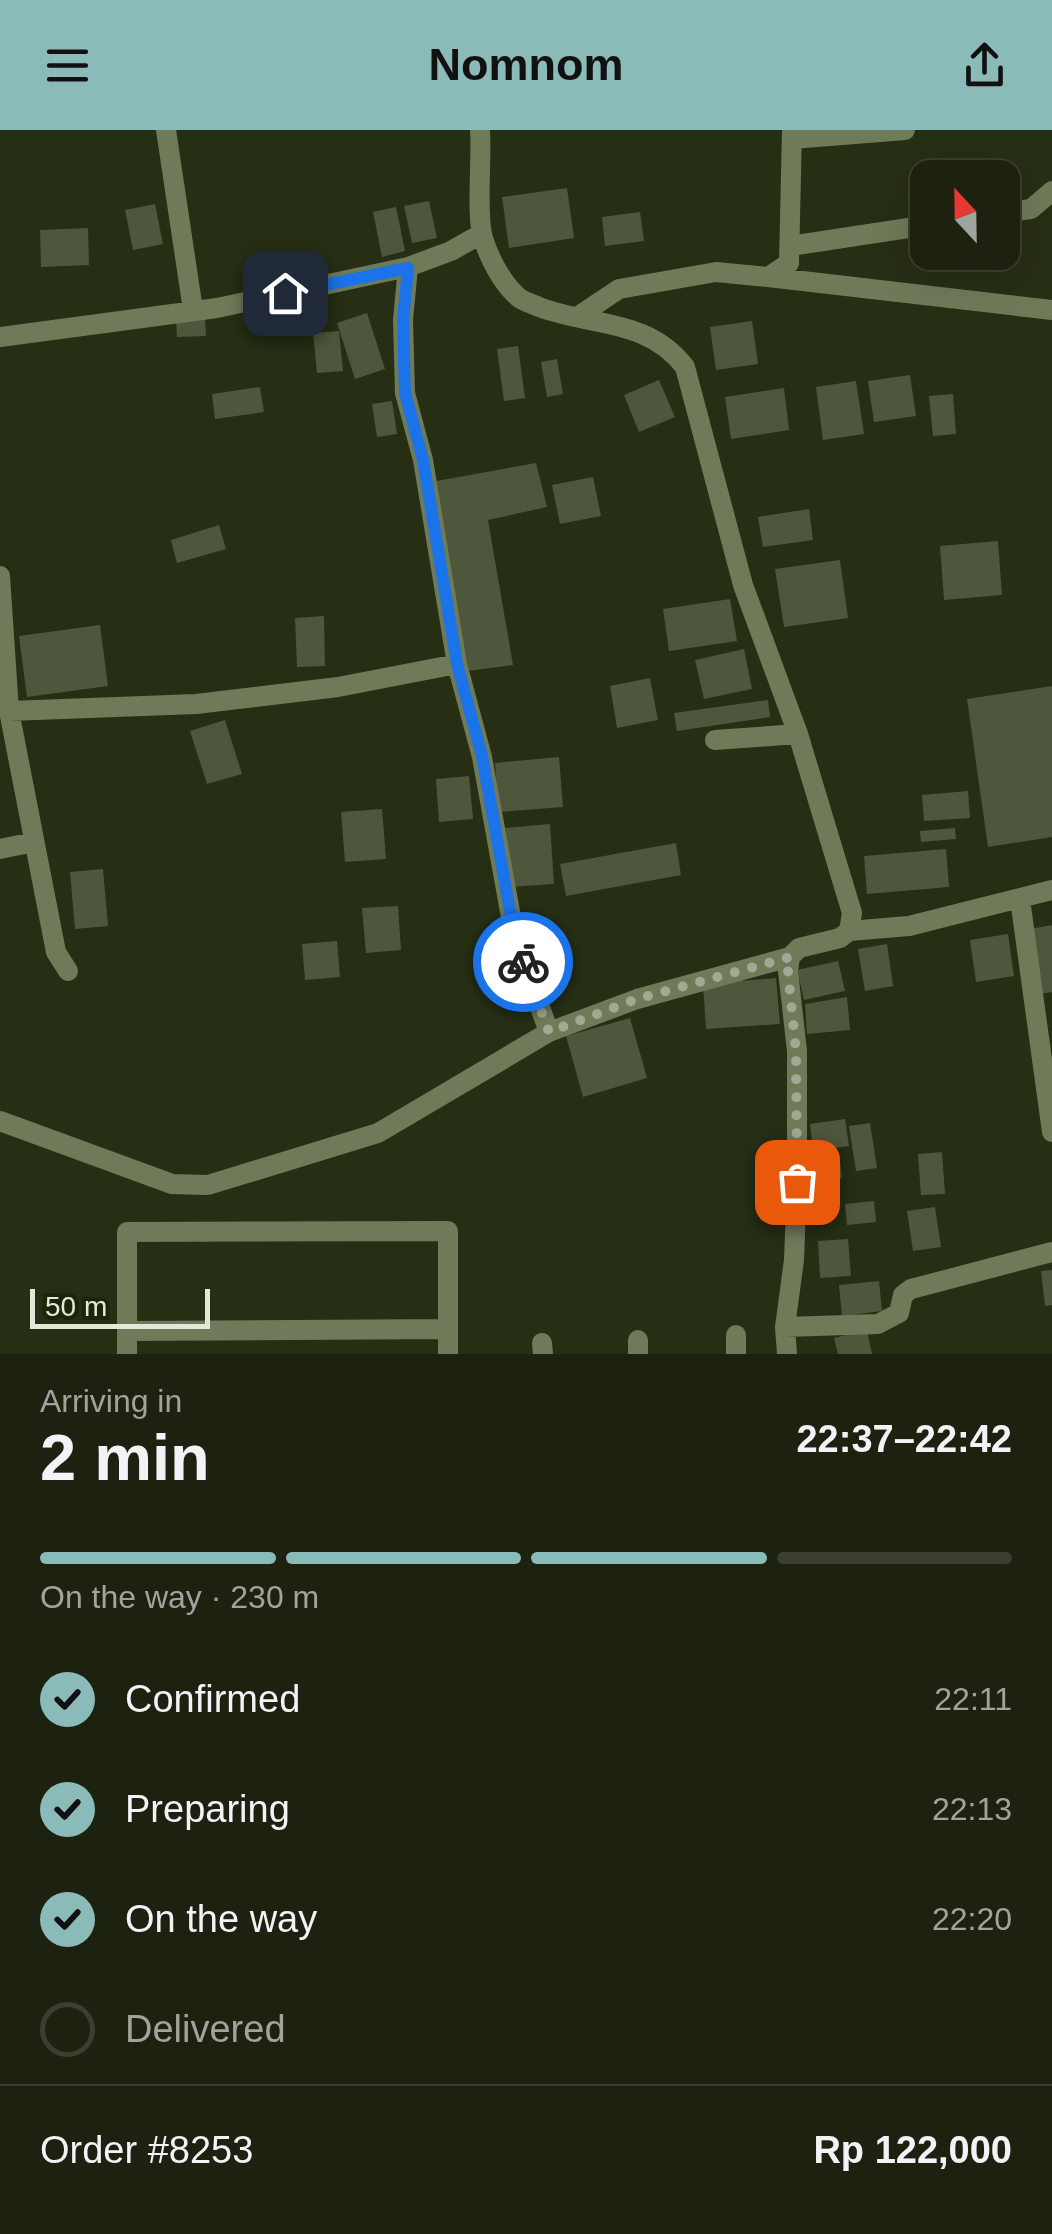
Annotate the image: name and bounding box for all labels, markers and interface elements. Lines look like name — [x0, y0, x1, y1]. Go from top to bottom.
icon: menu — [40, 38, 95, 93]
icon: share — [957, 38, 1012, 93]
text: Nomnom — [429, 39, 624, 90]
north arrow — [910, 160, 1020, 270]
map controls — [910, 160, 1020, 270]
pin — [243, 251, 328, 336]
icon: home — [258, 266, 313, 321]
courier — [473, 912, 573, 1012]
icon: bike — [496, 935, 551, 990]
pin — [755, 1140, 840, 1225]
icon: bag — [770, 1155, 825, 1210]
scale bar — [30, 1284, 210, 1328]
text: 50 m — [45, 1291, 107, 1322]
text: Arriving in — [40, 1383, 182, 1419]
text: 22:37–22:42 — [796, 1418, 1012, 1460]
text: 2 min — [40, 1421, 210, 1494]
text: On the way · 230 m — [40, 1579, 319, 1615]
icon: check — [40, 1672, 95, 1727]
text: Confirmed — [125, 1678, 300, 1720]
text: 22:11 — [934, 1681, 1012, 1717]
icon: check — [40, 1782, 95, 1837]
text: Preparing — [125, 1788, 290, 1830]
text: 22:13 — [932, 1791, 1012, 1827]
icon: check — [40, 1892, 95, 1947]
text: On the way — [125, 1898, 317, 1940]
text: 22:20 — [932, 1901, 1012, 1937]
text: Delivered — [125, 2008, 286, 2050]
text: Order #8253 — [40, 2129, 253, 2171]
text: Rp 122,000 — [813, 2129, 1012, 2171]

